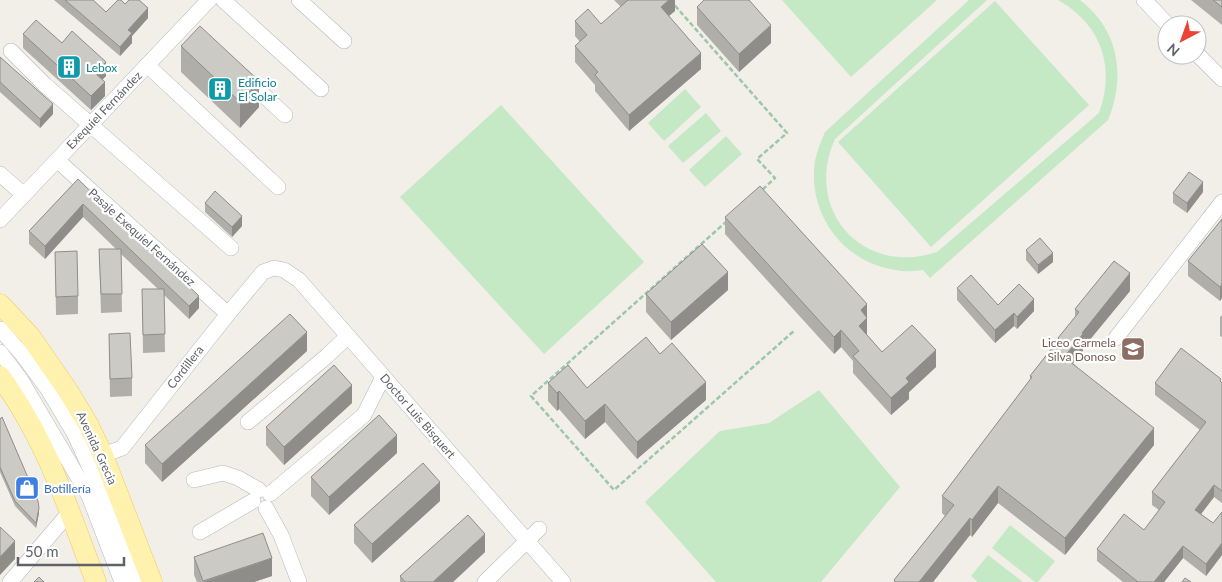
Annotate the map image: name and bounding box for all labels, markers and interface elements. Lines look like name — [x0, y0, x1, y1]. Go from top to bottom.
north arrow — [1157, 15, 1207, 65]
text: N — [1163, 40, 1183, 60]
building icon: Lebox — [56, 54, 82, 80]
place label: Lebox — [86, 60, 117, 75]
street label: Exequiel Fernández — [63, 68, 145, 152]
place label: Edificio El Solar — [238, 75, 278, 104]
building icon: Edificio El Solar — [207, 76, 233, 102]
street label: Pasaje Exequiel Fernández — [85, 185, 199, 289]
place label: Liceo Carmela Silva Donoso — [1042, 335, 1116, 364]
school or university icon: Liceo Carmela Silva Donoso — [1120, 336, 1146, 362]
street label: Cordillera — [163, 342, 207, 392]
street label: Doctor Luis Bisquert — [377, 370, 459, 462]
street label: Avenida Grecia — [73, 409, 121, 487]
shop icon: Botillería — [14, 475, 40, 501]
place label: Botillería — [44, 481, 91, 496]
scale bar — [18, 534, 124, 566]
text: 50 m — [25, 542, 59, 560]

